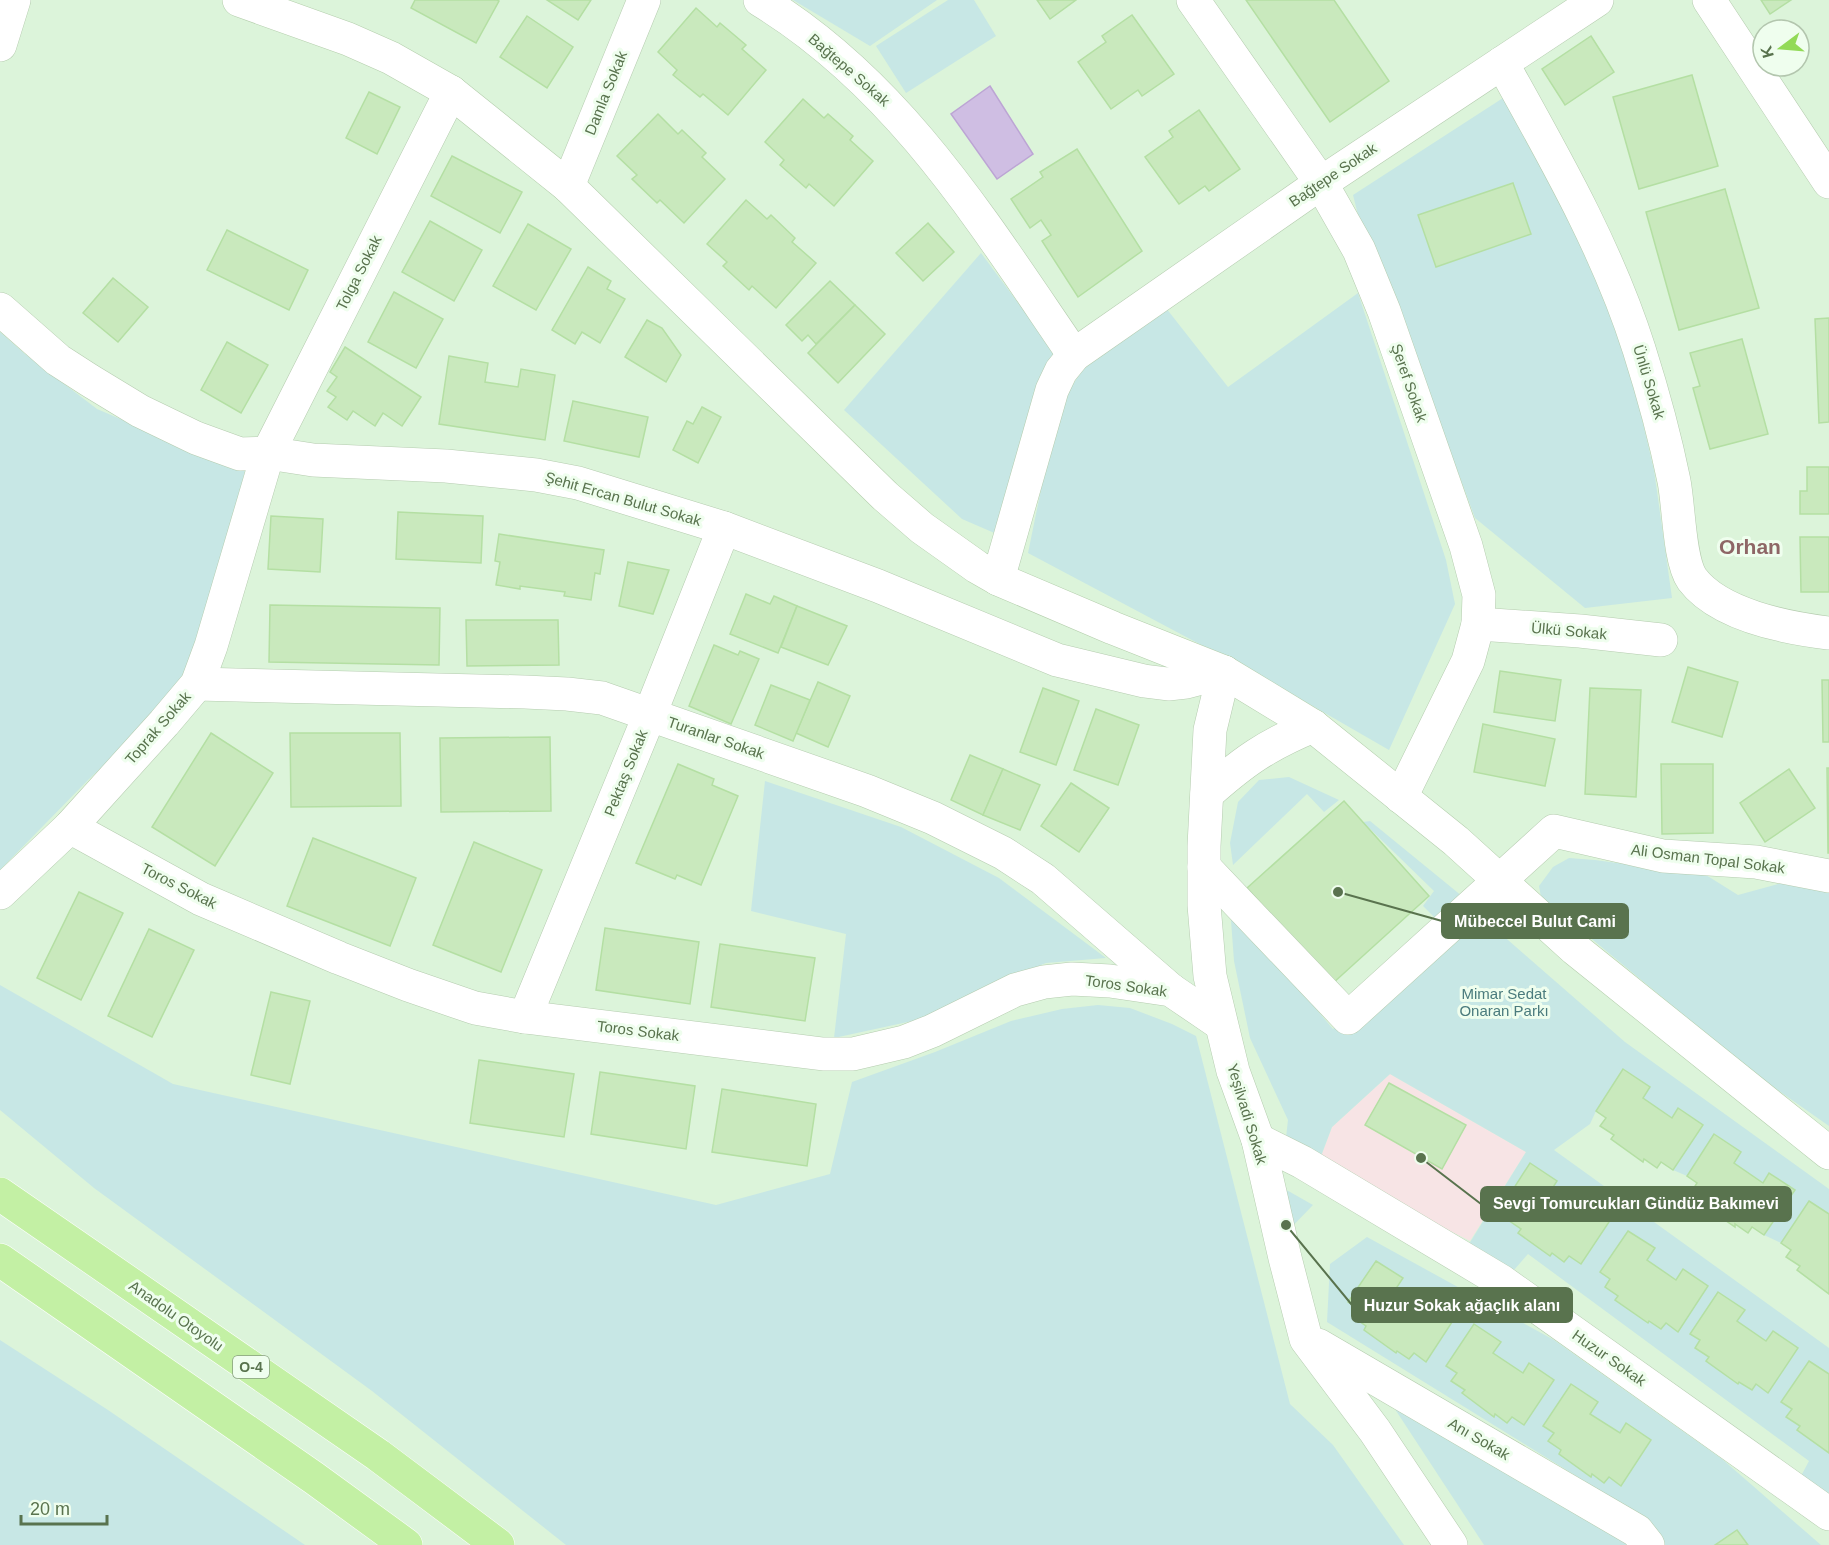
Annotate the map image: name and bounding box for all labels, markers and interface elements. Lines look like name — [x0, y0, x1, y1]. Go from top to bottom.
north arrow — [1751, 18, 1811, 78]
street label: Bağtepe Sokak — [805, 30, 894, 110]
text: K — [1757, 44, 1777, 60]
street label: Damla Sokak — [581, 48, 630, 137]
street label: Bağtepe Sokak — [1286, 139, 1380, 210]
street label: Tolga Sokak — [332, 232, 385, 313]
street label: Şeref Sokak — [1388, 341, 1431, 425]
street label: Ünlü Sokak — [1630, 343, 1669, 421]
street label: Şehit Ercan Bulut Sokak — [543, 468, 704, 529]
district label: Orhan — [1719, 535, 1781, 558]
street label: Ülkü Sokak — [1531, 619, 1608, 642]
street label: Toprak Sokak — [121, 687, 194, 768]
street label: Turanlar Sokak — [666, 713, 767, 762]
street label: Pektaş Sokak — [600, 727, 651, 819]
street label: Ali Osman Topal Sokak — [1630, 841, 1786, 876]
street label: Toros Sokak — [139, 859, 220, 912]
callout: Mübeccel Bulut Cami — [1442, 904, 1628, 938]
text: Mübeccel Bulut Cami — [1454, 913, 1616, 930]
street label: Toros Sokak — [1084, 971, 1169, 1000]
park label: Mimar Sedat Onaran Parkı — [1459, 985, 1549, 1019]
street label: Toros Sokak — [596, 1017, 681, 1044]
street label: Yeşilvadi Sokak — [1224, 1061, 1271, 1167]
callout: Sevgi Tomurcukları Gündüz Bakımevi — [1481, 1187, 1791, 1221]
text: Sevgi Tomurcukları Gündüz Bakımevi — [1493, 1195, 1779, 1212]
street label: Anadolu Otoyolu — [126, 1277, 227, 1354]
callout: Huzur Sokak ağaçlık alanı — [1352, 1288, 1572, 1322]
text: Huzur Sokak ağaçlık alanı — [1364, 1297, 1560, 1314]
street label: Huzur Sokak — [1569, 1326, 1650, 1389]
road number: O-4 — [233, 1356, 269, 1378]
street label: Anı Sokak — [1445, 1414, 1514, 1463]
scale bar — [21, 1488, 106, 1526]
text: 20 m — [30, 1499, 70, 1519]

